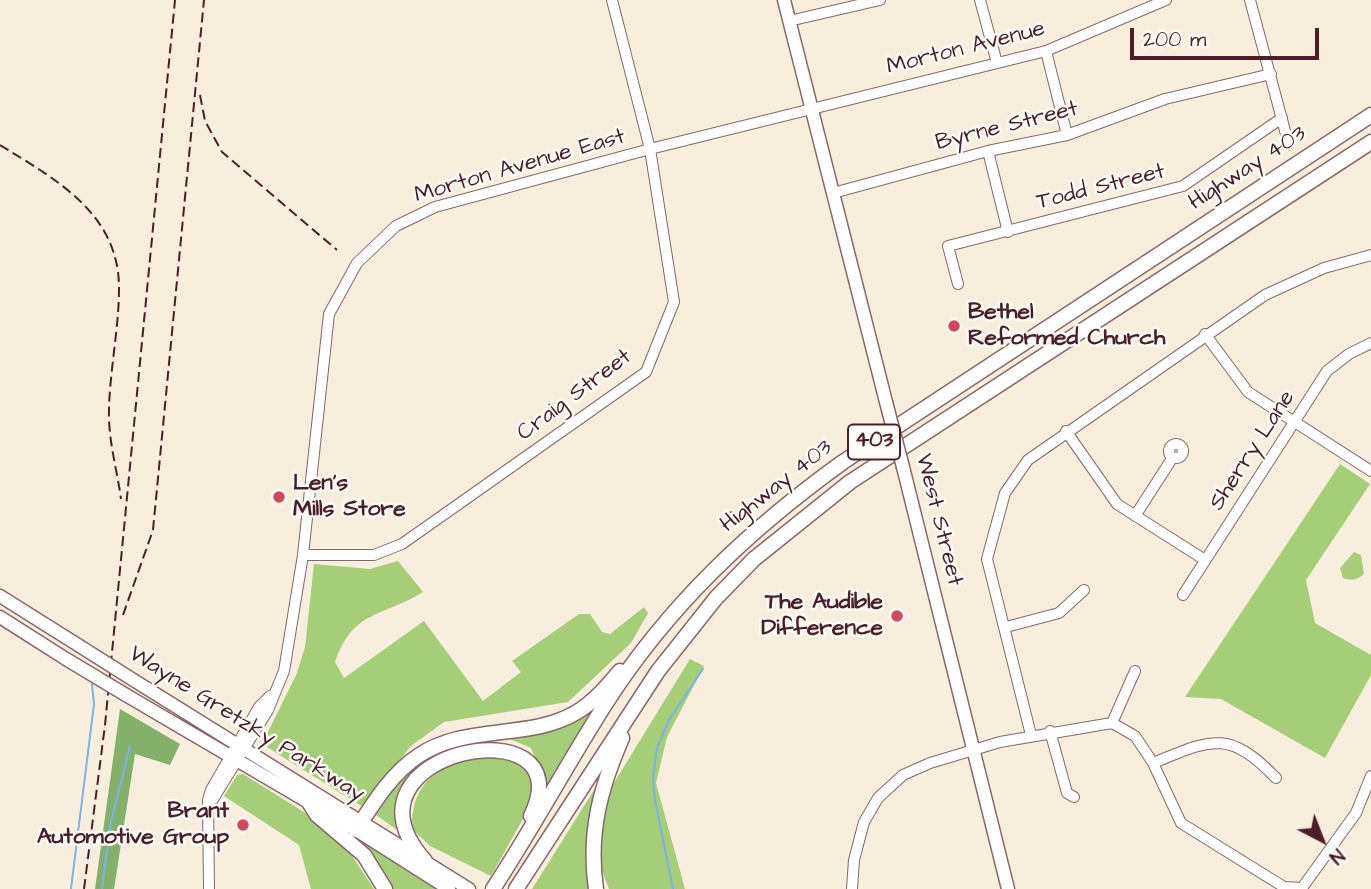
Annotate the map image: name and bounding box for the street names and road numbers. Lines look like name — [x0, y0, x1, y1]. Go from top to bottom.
street label: Morton Avenue — [884, 16, 1048, 82]
street label: Byrne Street — [933, 96, 1081, 158]
street label: Highway 403 — [1184, 121, 1312, 217]
street label: Morton Avenue East — [412, 124, 628, 210]
street label: Todd Street — [1034, 159, 1168, 217]
street label: Craig Street — [512, 344, 638, 448]
street label: Sherry Lane — [1204, 386, 1302, 516]
road number: 403 — [848, 424, 900, 460]
street label: Highway 403 — [715, 435, 839, 539]
street label: West Street — [908, 451, 968, 589]
street label: Wayne Gretzky Parkway — [123, 641, 369, 809]

